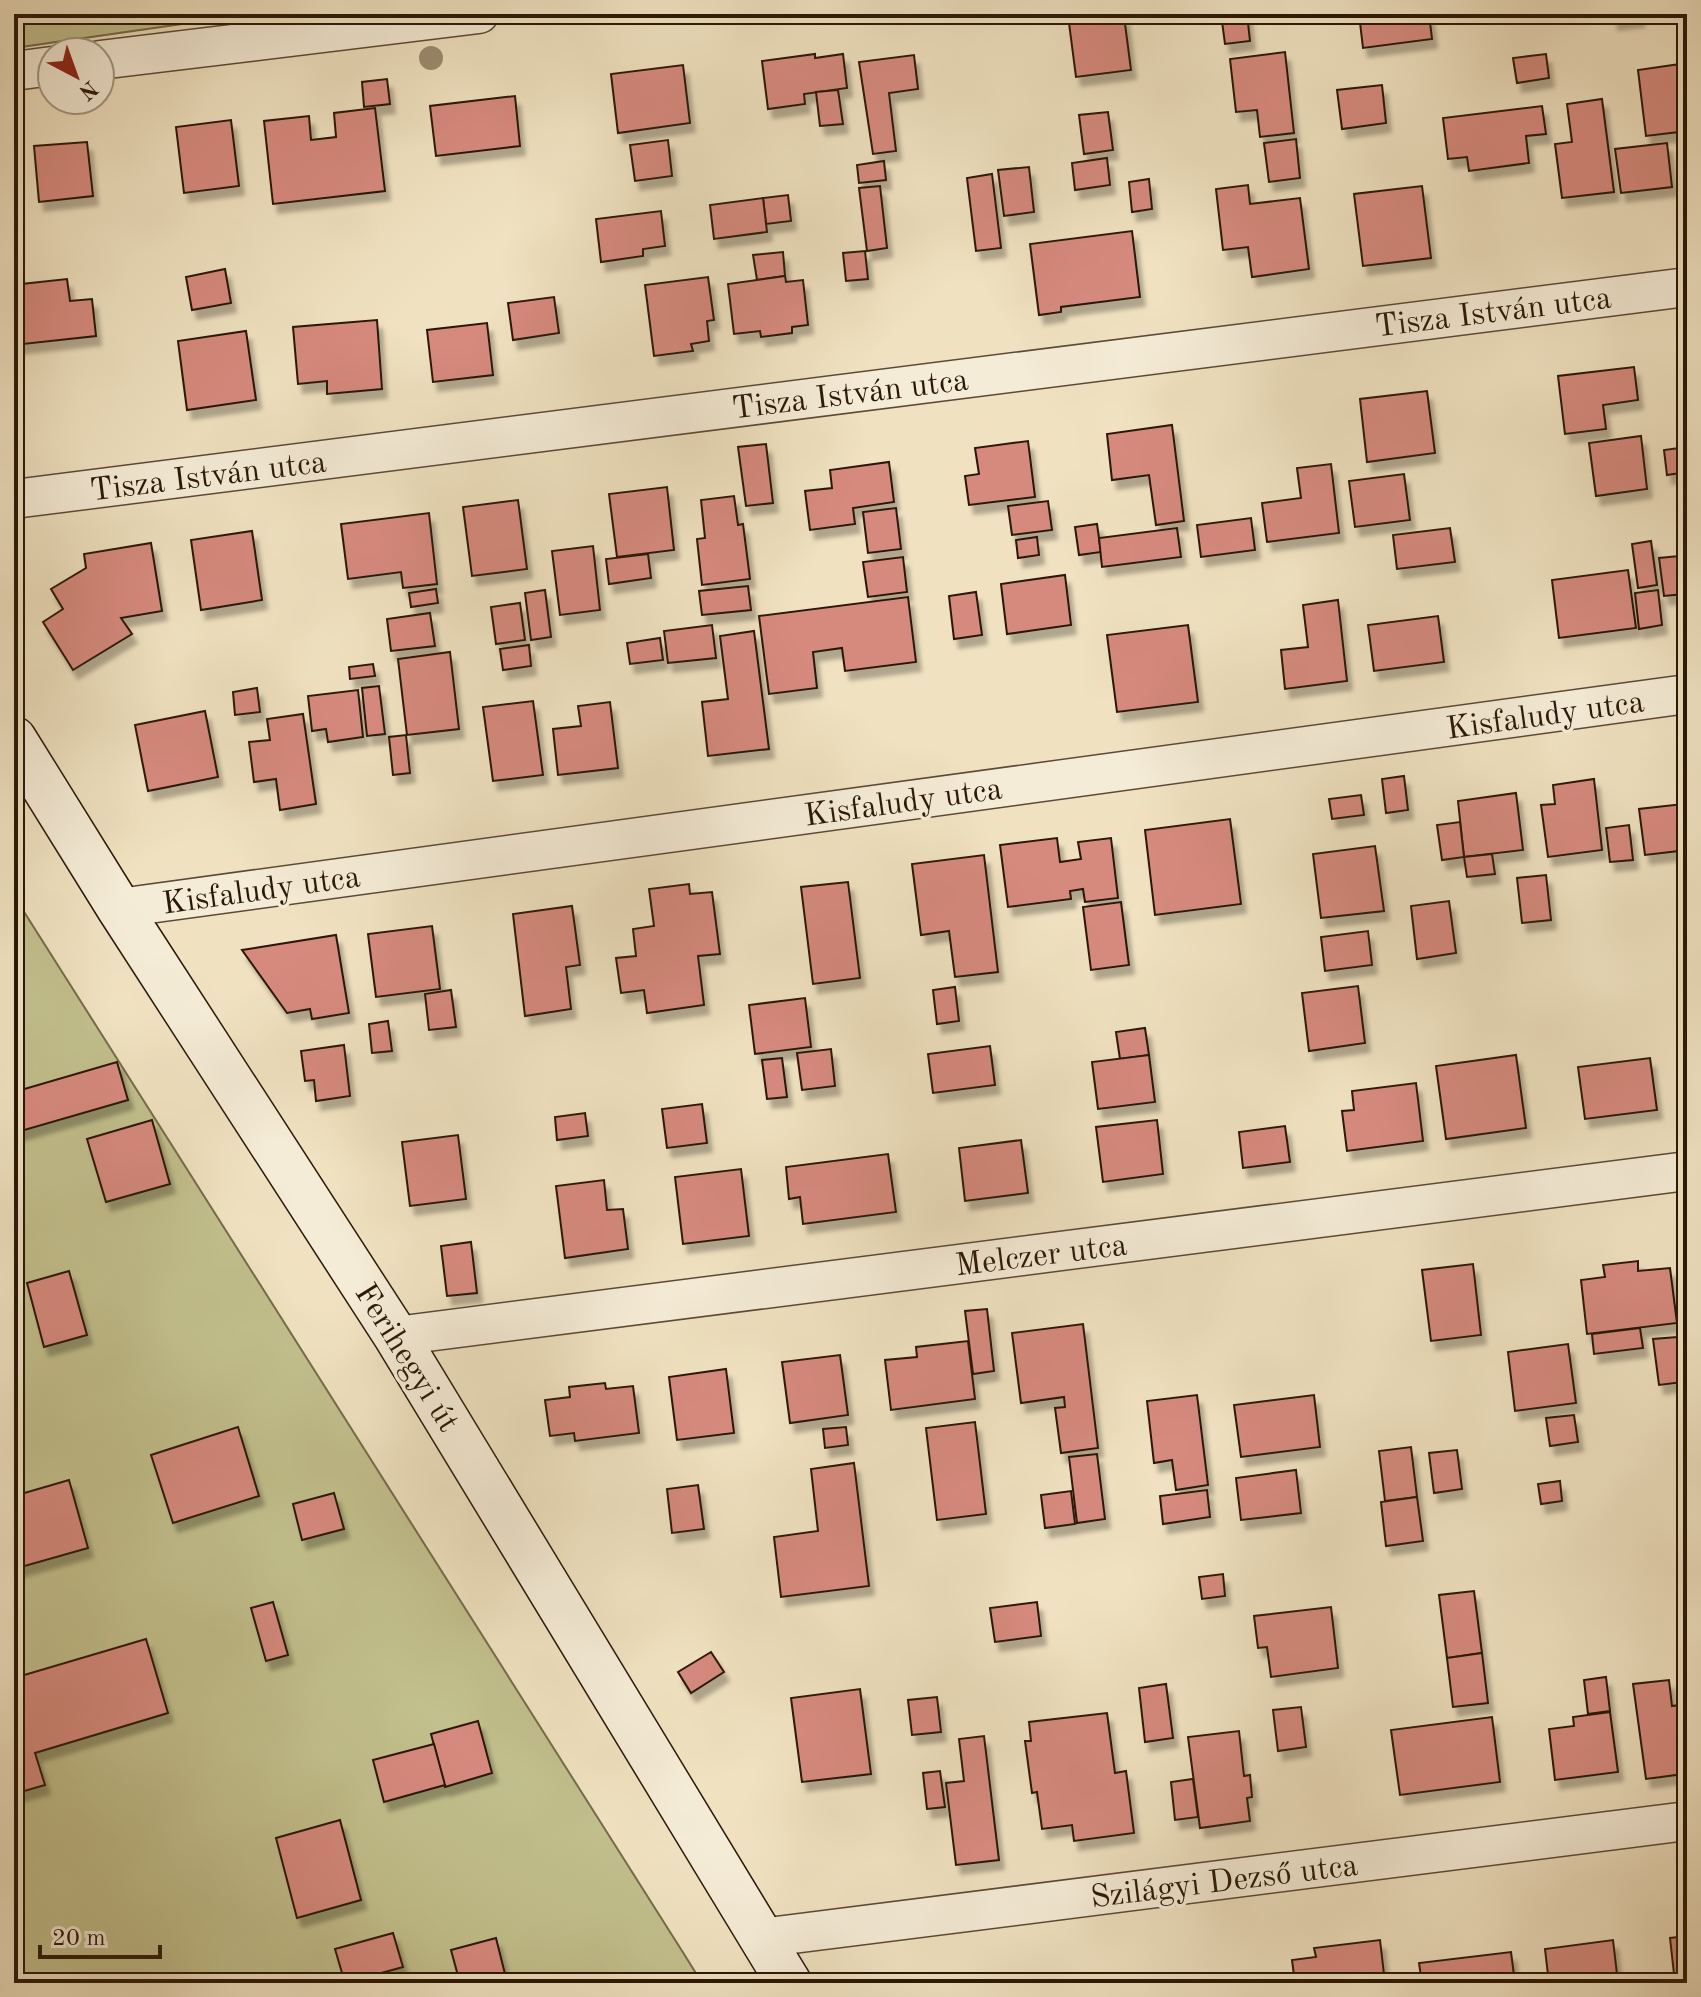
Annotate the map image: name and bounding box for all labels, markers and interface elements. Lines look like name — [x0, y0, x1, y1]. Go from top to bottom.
north arrow — [36, 36, 116, 116]
text: N — [74, 76, 101, 104]
street label: Tisza István utca — [1373, 284, 1614, 344]
street label: Tisza István utca — [730, 366, 971, 426]
street label: Tisza István utca — [88, 448, 329, 508]
street label: Kisfaludy utca — [1444, 687, 1647, 747]
street label: Kisfaludy utca — [802, 774, 1005, 834]
street label: Kisfaludy utca — [160, 862, 363, 922]
street label: Melczer utca — [954, 1231, 1129, 1283]
street label: Ferihegyi út — [347, 1279, 464, 1438]
street label: Szilágyi Dezső utca — [1089, 1851, 1360, 1915]
scale bar — [40, 1909, 160, 1959]
text: 20 m — [52, 1927, 106, 1951]

